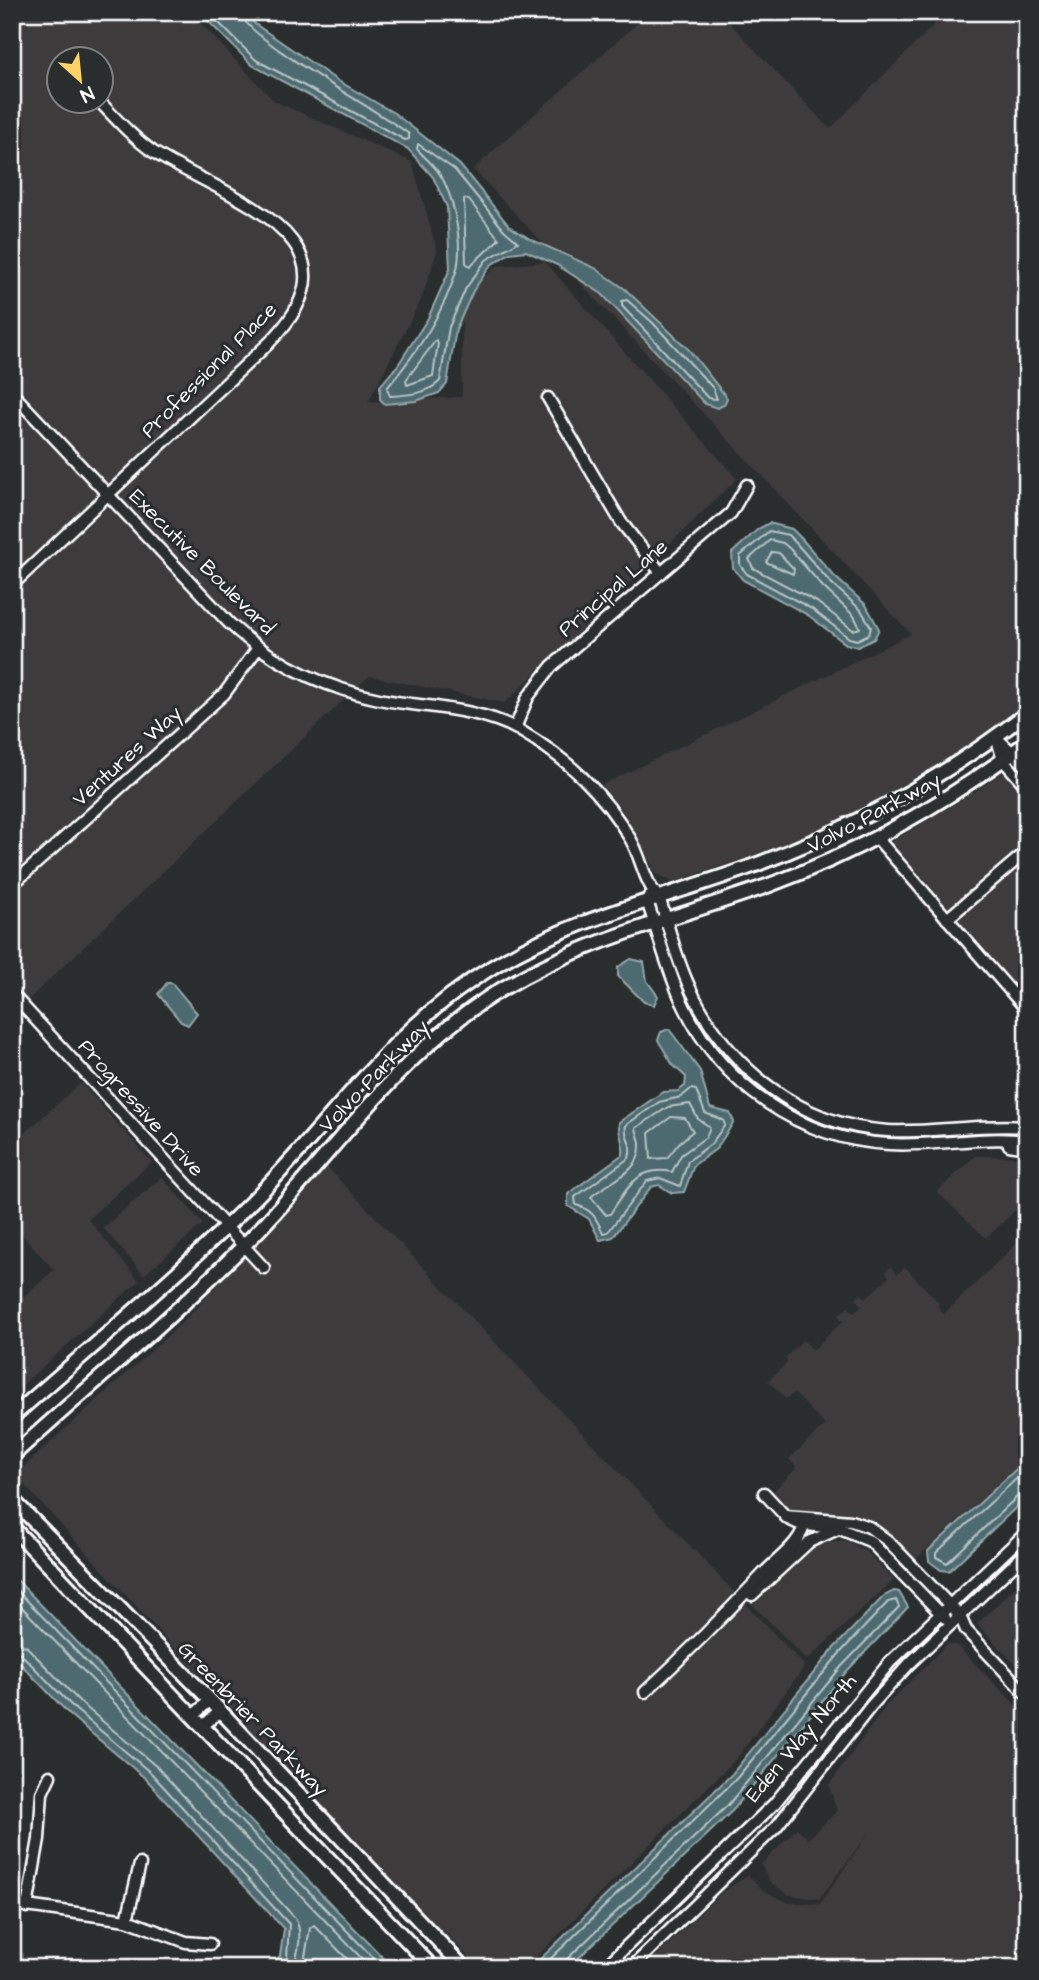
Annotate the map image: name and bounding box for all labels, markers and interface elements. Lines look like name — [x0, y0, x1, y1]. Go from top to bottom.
north arrow — [46, 46, 116, 116]
text: N — [76, 79, 98, 109]
street label: Professional Place — [135, 296, 283, 444]
street label: Executive Boulevard — [122, 482, 282, 642]
street label: Principal Lane — [552, 532, 675, 644]
street label: Ventures Way — [66, 699, 190, 814]
street label: Volvo Parkway — [802, 765, 947, 862]
street label: Volvo Parkway — [312, 1013, 437, 1140]
street label: Progressive Drive — [70, 1033, 211, 1184]
street label: Greenbrier Parkway — [170, 1635, 335, 1805]
street label: Eden Way North — [739, 1667, 865, 1810]

